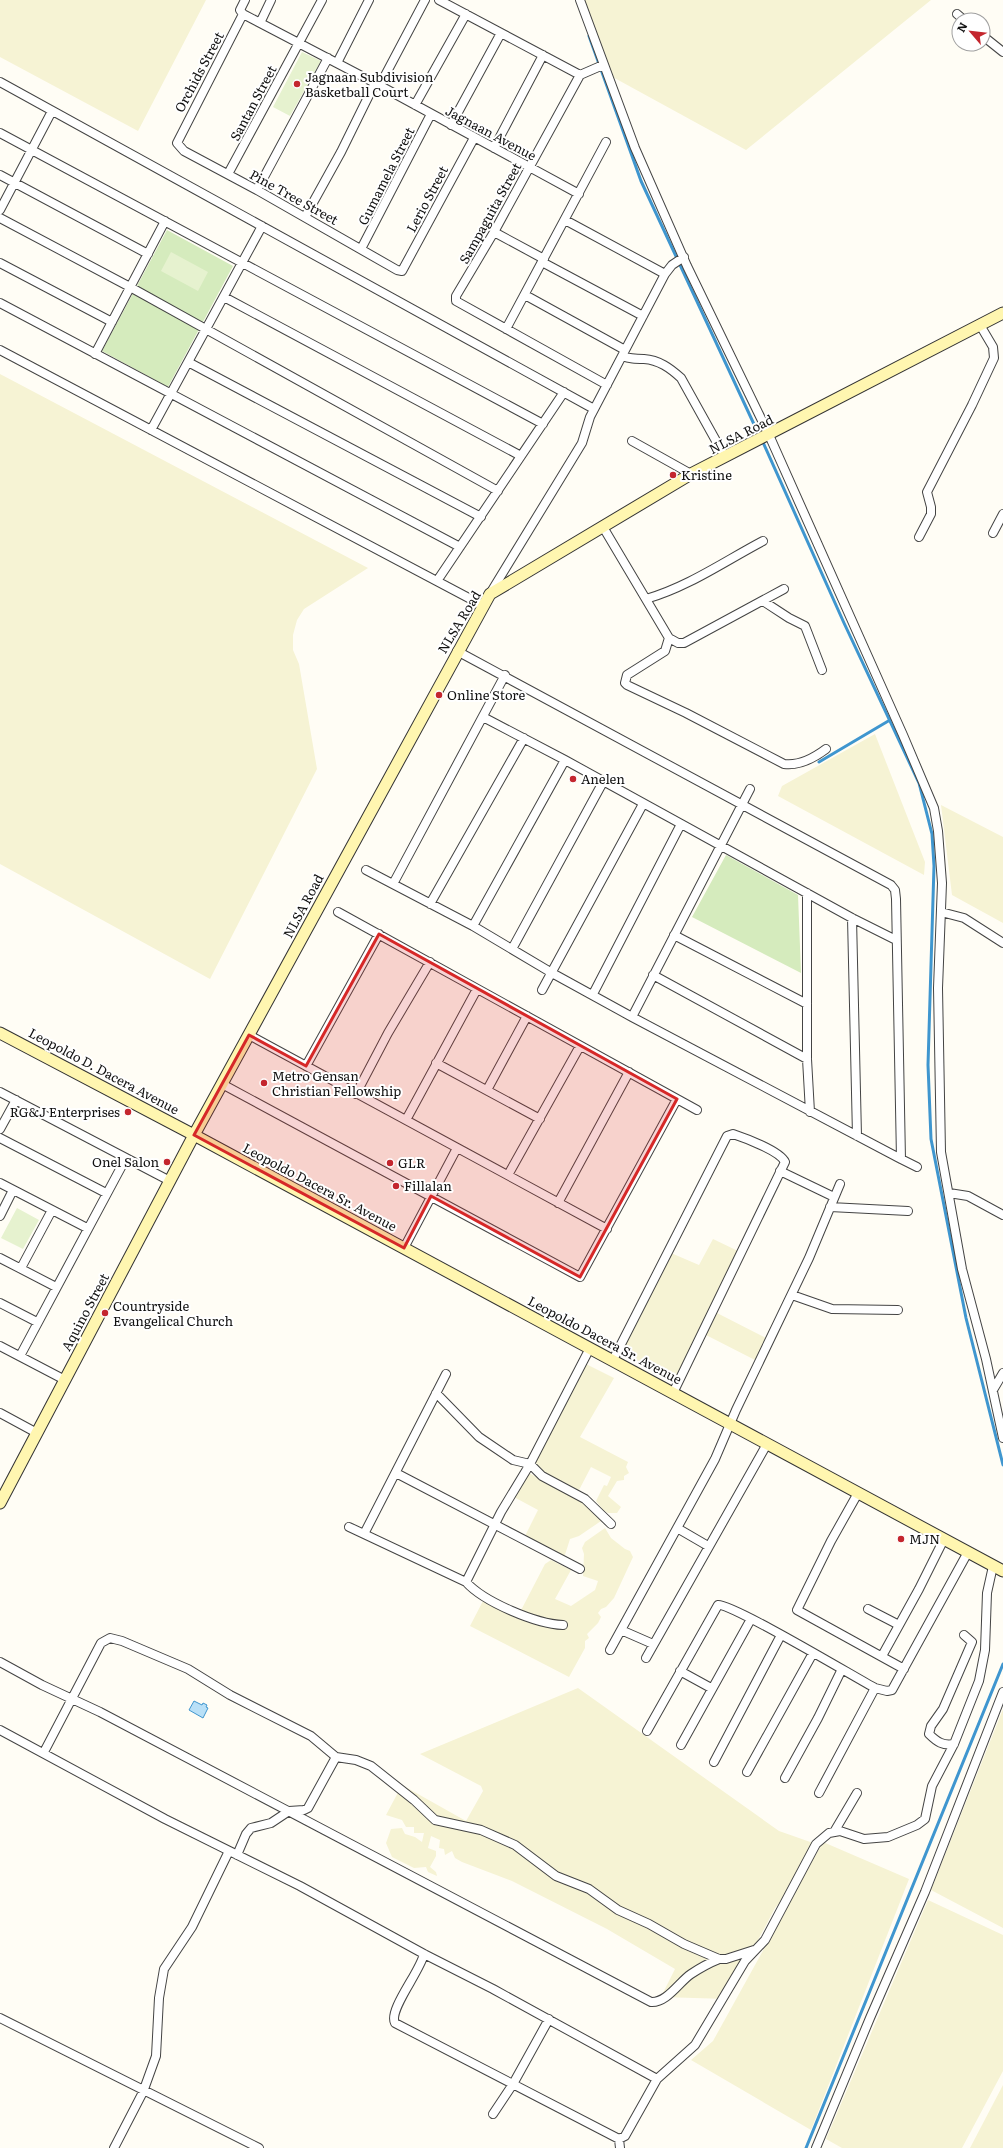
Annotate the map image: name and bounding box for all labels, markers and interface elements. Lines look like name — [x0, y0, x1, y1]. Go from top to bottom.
north arrow — [951, 12, 991, 52]
text: N — [952, 19, 971, 35]
street label: Orchids Street — [169, 27, 228, 115]
street label: Santan Street — [225, 61, 281, 144]
place label: Jagnaan Subdivision Basketball Court — [305, 67, 434, 101]
marker: Jagnaan Subdivision Basketball Court — [292, 79, 302, 89]
street label: Jagnaan Avenue — [442, 101, 540, 165]
street label: Gumamela Street — [353, 123, 419, 228]
street label: Sampaguita Street — [454, 158, 526, 267]
street label: Lerio Street — [401, 162, 452, 235]
street label: Pine Tree Street — [247, 164, 343, 229]
street label: NLSA Road — [705, 409, 776, 458]
place label: Kristine — [681, 465, 732, 484]
marker: Kristine — [668, 470, 678, 480]
street label: NLSA Road — [432, 587, 485, 657]
place label: Online Store — [447, 685, 525, 704]
marker: Online Store — [434, 690, 444, 700]
place label: Anelen — [581, 769, 625, 788]
marker: Anelen — [568, 774, 578, 784]
street label: NLSA Road — [278, 870, 327, 941]
street label: Leopoldo D. Dacera Avenue — [26, 1023, 183, 1119]
place label: Metro Gensan Christian Fellowship — [272, 1066, 401, 1100]
marker: Metro Gensan Christian Fellowship — [259, 1078, 269, 1088]
place label: RG&J Enterprises — [10, 1102, 120, 1121]
marker: RG&J Enterprises — [123, 1107, 133, 1117]
street label: Leopoldo Dacera Sr. Avenue — [240, 1138, 401, 1235]
place label: Onel Salon — [92, 1152, 159, 1171]
place label: GLR — [398, 1153, 426, 1172]
marker: Onel Salon — [162, 1157, 172, 1167]
marker: GLR — [385, 1158, 395, 1168]
place label: Fillalan — [404, 1176, 452, 1195]
marker: Fillalan — [391, 1181, 401, 1191]
street label: Aquino Street — [56, 1269, 113, 1354]
street label: Leopoldo Dacera Sr. Avenue — [525, 1291, 686, 1388]
place label: Countryside Evangelical Church — [113, 1296, 234, 1330]
marker: Countryside Evangelical Church — [100, 1308, 110, 1318]
place label: MJN — [909, 1529, 940, 1548]
marker: MJN — [896, 1534, 906, 1544]

